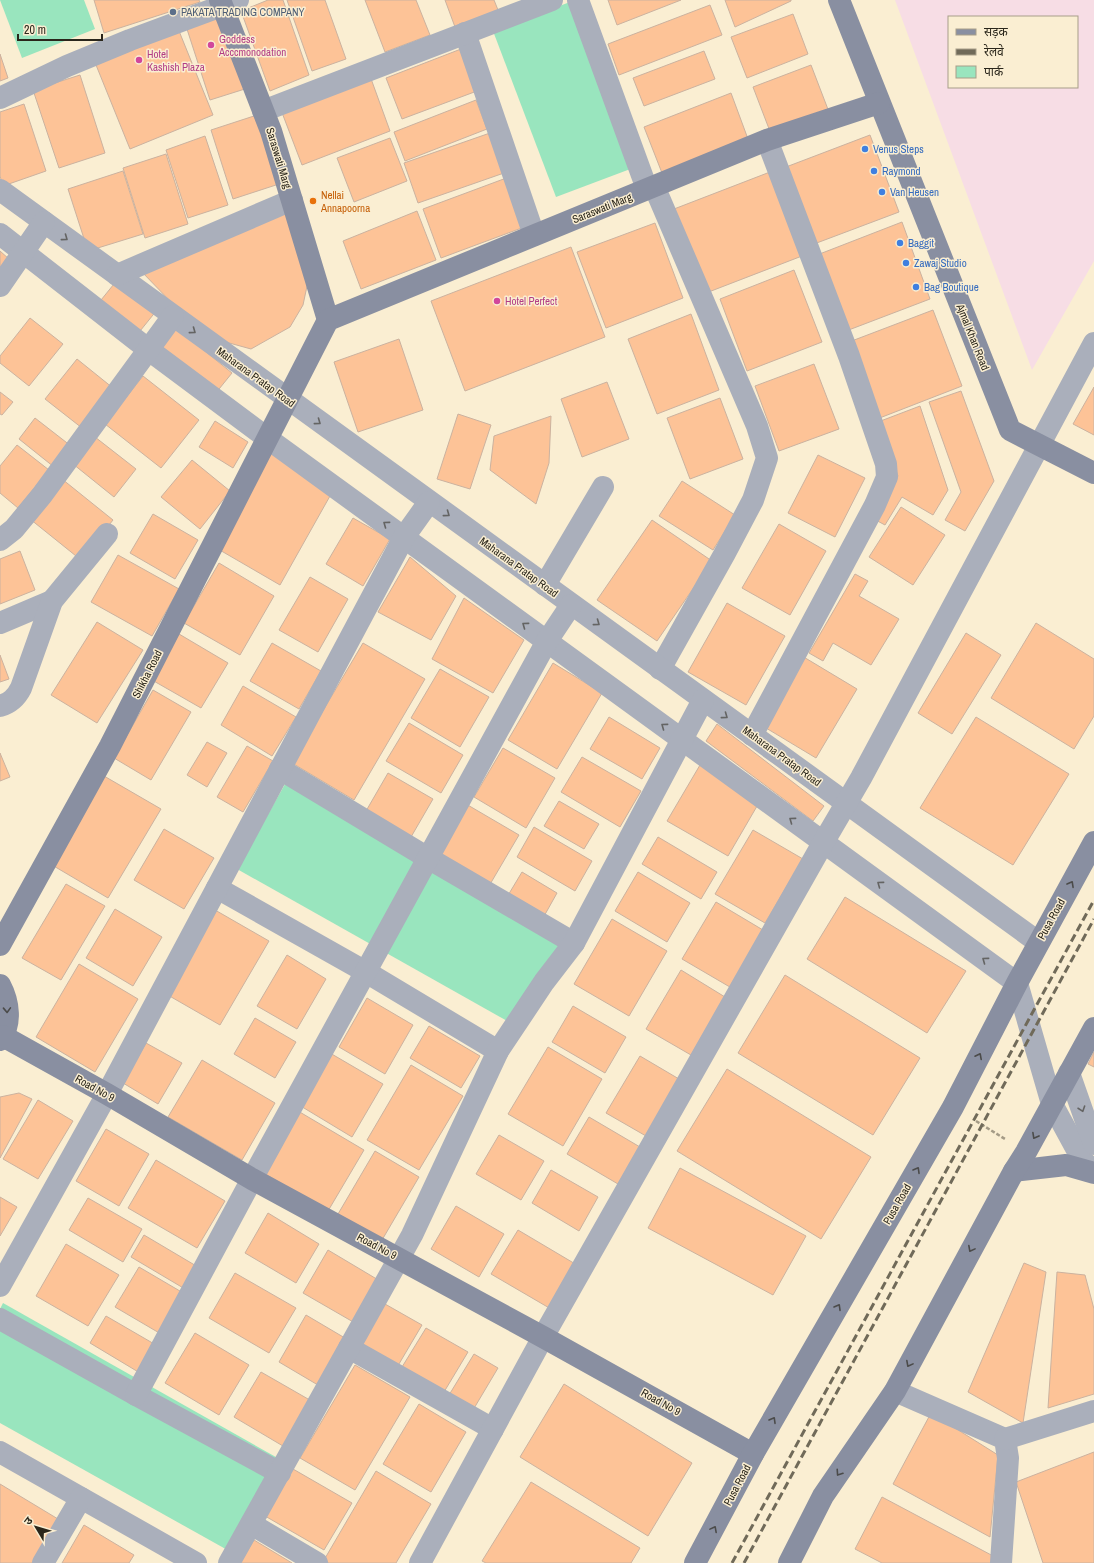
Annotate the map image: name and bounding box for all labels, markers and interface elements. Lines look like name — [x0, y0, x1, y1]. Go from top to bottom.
place label: PAKATA TRADING COMPANY — [181, 5, 305, 19]
marker: PAKATA TRADING COMPANY — [168, 7, 178, 17]
scale bar — [18, 16, 102, 42]
legend — [948, 16, 1078, 88]
text: 20 m — [24, 22, 46, 38]
text: सड़क — [984, 24, 1009, 40]
place label: Goddess Acccmonodation — [218, 32, 286, 59]
marker: Goddess Acccmonodation — [206, 40, 216, 50]
text: रेलवे — [984, 44, 1004, 60]
place label: Hotel Kashish Plaza — [147, 47, 205, 74]
marker: Hotel Kashish Plaza — [134, 55, 144, 65]
text: पार्क — [984, 64, 1004, 80]
street label: Saraswati Marg — [263, 126, 295, 190]
place label: Venus Steps — [873, 142, 924, 156]
marker: Venus Steps — [860, 144, 870, 154]
place label: Raymond — [882, 164, 921, 178]
marker: Raymond — [869, 166, 879, 176]
place label: Van Heusen — [890, 185, 939, 199]
marker: Van Heusen — [877, 187, 887, 197]
place label: Nellai Annapoorna — [320, 188, 370, 215]
street label: Saraswati Marg — [570, 190, 634, 226]
marker: Nellai Annapoorna — [308, 196, 318, 206]
one-way arrow — [61, 233, 68, 240]
place label: Baggit — [908, 236, 935, 250]
marker: Baggit — [895, 238, 905, 248]
place label: Zawaj Studio — [914, 256, 967, 270]
marker: Zawaj Studio — [901, 258, 911, 268]
place label: Bag Boutique — [924, 280, 979, 294]
marker: Bag Boutique — [911, 282, 921, 292]
place label: Hotel Perfect — [505, 294, 558, 308]
marker: Hotel Perfect — [492, 296, 502, 306]
street label: Ajmal Khan Road — [953, 301, 993, 372]
one-way arrow — [189, 326, 196, 334]
street label: Maharana Pratap Road — [214, 344, 298, 410]
one-way arrow — [314, 417, 321, 424]
one-way arrow — [442, 510, 449, 517]
one-way arrow — [383, 521, 390, 529]
street label: Maharana Pratap Road — [477, 534, 561, 600]
one-way arrow — [593, 618, 600, 625]
one-way arrow — [522, 622, 529, 630]
street label: Shikha Road — [129, 648, 165, 700]
one-way arrow — [721, 711, 728, 718]
street label: Maharana Pratap Road — [740, 723, 824, 789]
one-way arrow — [662, 724, 669, 731]
one-way arrow — [789, 817, 796, 824]
one-way arrow — [877, 881, 884, 889]
one-way arrow — [1066, 881, 1073, 888]
street label: Pusa Road — [1034, 896, 1068, 942]
one-way arrow — [983, 958, 990, 965]
one-way arrow — [3, 1007, 12, 1014]
one-way arrow — [974, 1053, 982, 1061]
street label: Road No 9 — [73, 1071, 117, 1105]
one-way arrow — [1077, 1105, 1085, 1112]
one-way arrow — [1032, 1132, 1040, 1139]
one-way arrow — [912, 1167, 919, 1174]
street label: Pusa Road — [880, 1181, 914, 1227]
street label: Road No 9 — [355, 1230, 399, 1262]
one-way arrow — [969, 1245, 976, 1252]
one-way arrow — [833, 1304, 840, 1311]
one-way arrow — [907, 1359, 914, 1367]
street label: Road No 9 — [639, 1385, 683, 1419]
one-way arrow — [768, 1417, 775, 1424]
street label: Pusa Road — [720, 1462, 754, 1508]
one-way arrow — [836, 1469, 844, 1476]
north arrow — [16, 1507, 56, 1547]
text: उ — [21, 1514, 36, 1528]
one-way arrow — [709, 1525, 716, 1533]

